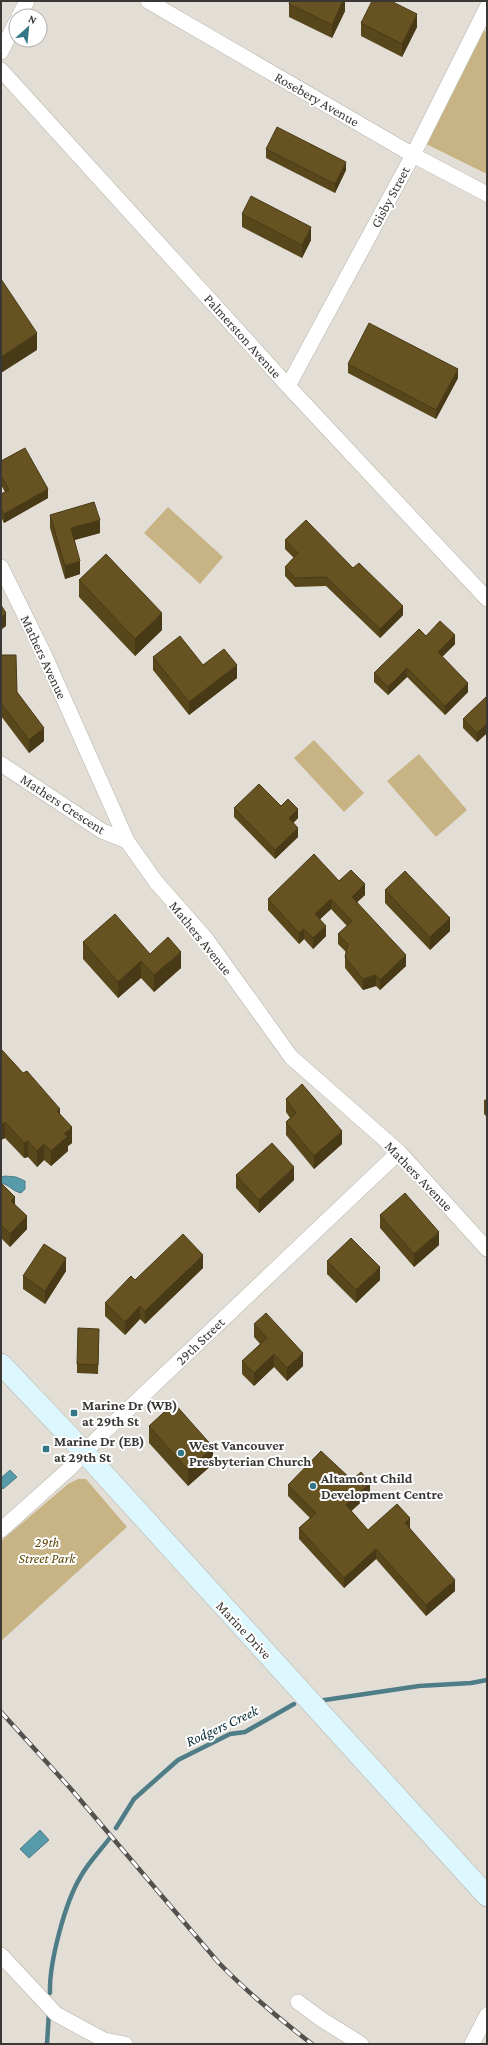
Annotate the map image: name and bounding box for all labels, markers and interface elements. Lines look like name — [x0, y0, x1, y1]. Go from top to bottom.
north arrow — [8, 8, 48, 48]
text: N — [26, 12, 39, 26]
street label: Rosebery Avenue — [272, 68, 362, 130]
street label: Gisby Street — [367, 163, 413, 230]
street label: Palmerston Avenue — [201, 291, 285, 381]
street label: Mathers Avenue — [18, 613, 70, 701]
street label: Mathers Crescent — [18, 771, 109, 838]
street label: Mathers Avenue — [166, 898, 236, 978]
street label: Mathers Avenue — [382, 1138, 456, 1214]
street label: 29th Street — [172, 1314, 228, 1368]
place label: Marine Dr (WB) at 29th St — [82, 1397, 178, 1429]
marker: Marine Dr (WB) at 29th St — [69, 1408, 79, 1418]
place label: Marine Dr (EB) at 29th St — [54, 1433, 144, 1465]
place label: West Vancouver Presbyterian Church — [188, 1437, 311, 1469]
marker: Marine Dr (EB) at 29th St — [41, 1444, 51, 1454]
marker: West Vancouver Presbyterian Church — [176, 1448, 186, 1458]
place label: Altamont Child Development Centre — [320, 1470, 444, 1502]
marker: Altamont Child Development Centre — [308, 1481, 318, 1491]
park label: 29th Street Park — [19, 1534, 76, 1566]
street label: Marine Drive — [213, 1598, 275, 1662]
water label: Rodgers Creek — [183, 1702, 263, 1751]

